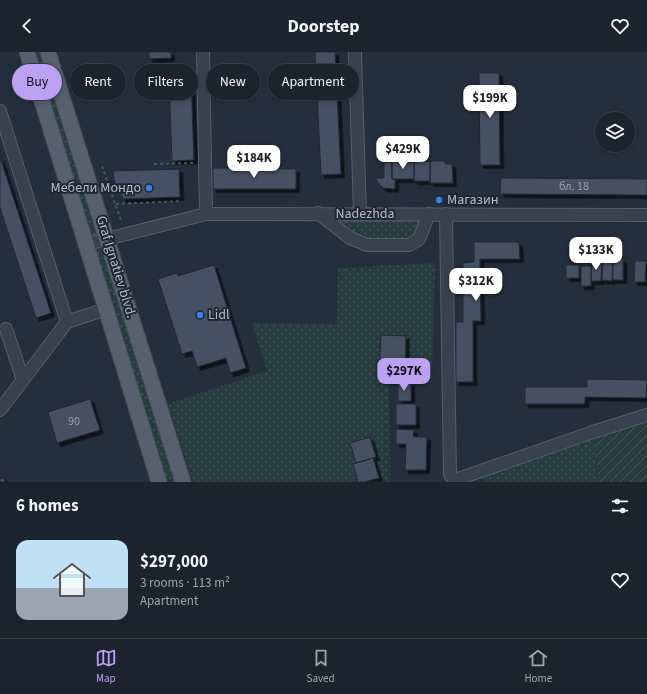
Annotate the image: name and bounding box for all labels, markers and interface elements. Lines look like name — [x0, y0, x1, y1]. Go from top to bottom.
text: Doorstep — [287, 14, 360, 39]
icon: back — [16, 15, 38, 37]
icon: heart — [609, 15, 631, 37]
chip: Buy — [12, 64, 62, 100]
chip: Rent — [70, 64, 126, 100]
chip: Filters — [134, 64, 198, 100]
chip: New — [206, 64, 260, 100]
chip: Apartment — [268, 64, 359, 100]
pin: $199K — [462, 85, 518, 119]
text: $199K — [472, 89, 508, 107]
map controls — [595, 112, 635, 152]
button: layers — [595, 112, 635, 152]
pin: $429K — [375, 136, 431, 170]
text: $429K — [385, 140, 421, 158]
pin: $184K — [226, 145, 282, 179]
text: $184K — [236, 149, 272, 167]
place label: Мебели Мондо — [50, 178, 141, 198]
house number: бл. 18 — [559, 178, 589, 195]
marker: Мебели Мондо — [144, 183, 154, 193]
place label: Магазин — [447, 190, 499, 210]
marker: Магазин — [434, 195, 444, 205]
street label: Nadezhda — [335, 204, 395, 224]
street label: Graf Ignatiev blvd. — [91, 213, 141, 321]
pin: $133K — [568, 237, 624, 271]
text: $133K — [578, 241, 614, 259]
pin: $312K — [448, 268, 504, 302]
text: $312K — [458, 272, 494, 290]
place label: Lidl — [208, 305, 230, 325]
marker: Lidl — [195, 310, 205, 320]
pin: $297K — [376, 358, 432, 392]
text: $297K — [386, 362, 422, 380]
house number: 90 — [68, 413, 80, 430]
text: 6 homes — [16, 494, 78, 518]
icon: filters — [609, 495, 631, 517]
text: $297,000 — [140, 550, 208, 574]
icon: home — [48, 556, 96, 604]
icon: heart — [609, 569, 631, 591]
text: 3 rooms · 113 m² — [140, 574, 230, 592]
text: Apartment — [140, 592, 198, 610]
tab: Map — [95, 647, 117, 686]
tab: Saved — [307, 647, 335, 686]
tab: Home — [524, 647, 552, 686]

